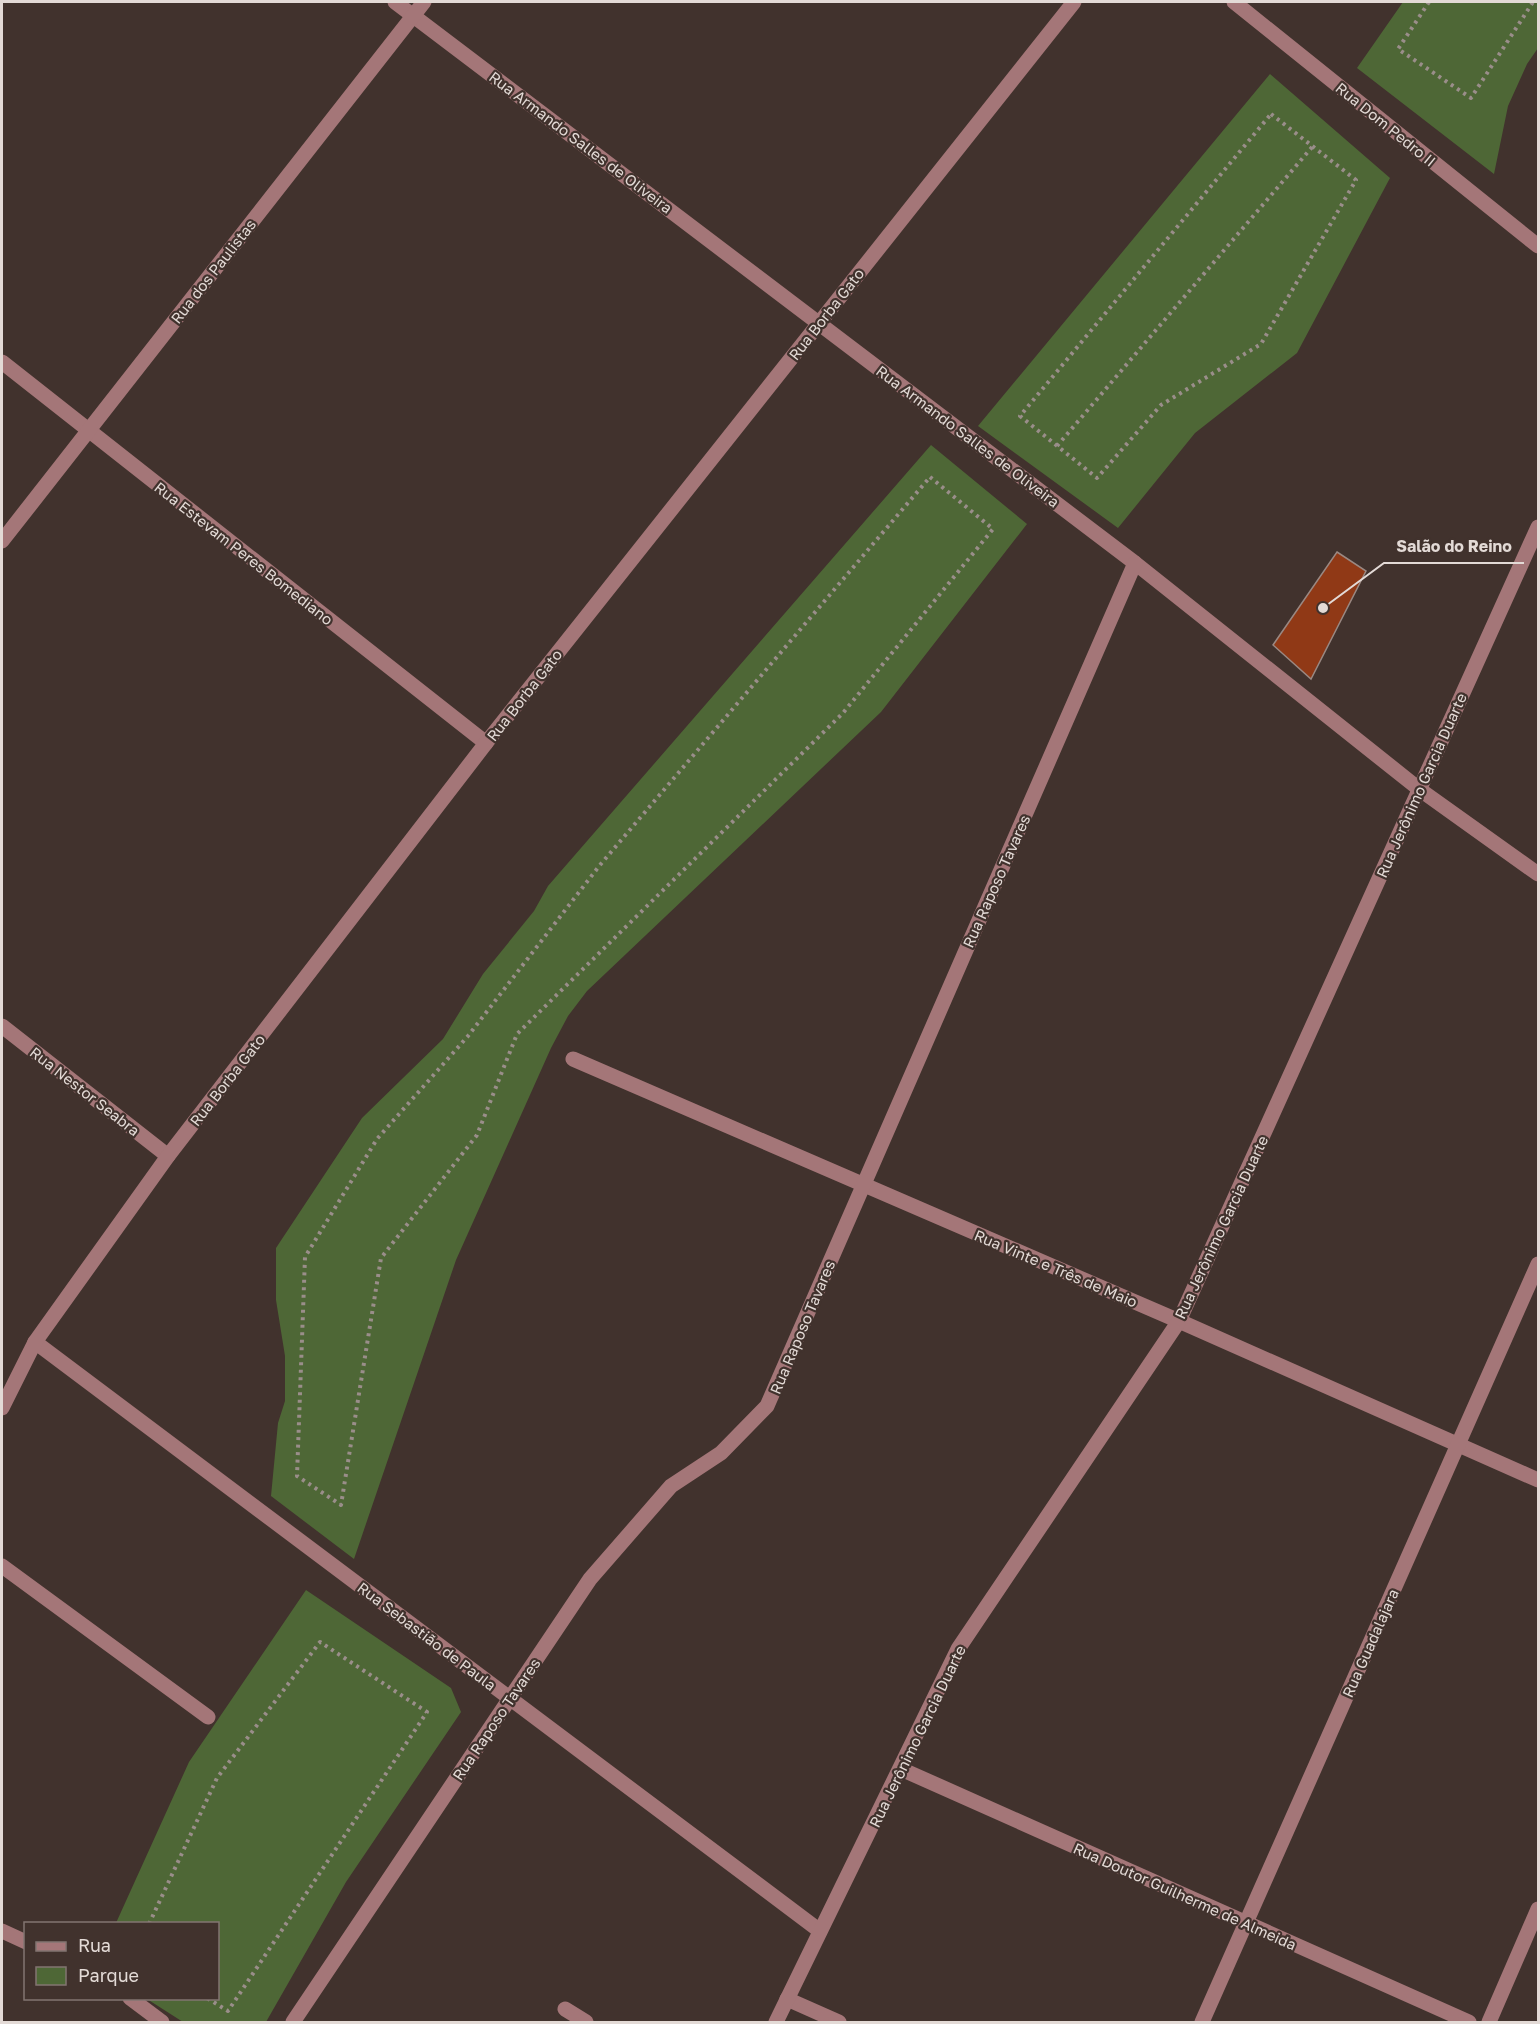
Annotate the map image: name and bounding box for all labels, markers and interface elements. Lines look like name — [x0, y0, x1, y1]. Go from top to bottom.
street label: Rua Armando Salles de Oliveira — [486, 67, 676, 217]
street label: Rua Dom Pedro II — [1332, 78, 1440, 170]
street label: Rua dos Paulistas — [167, 215, 259, 327]
street label: Rua Borba Gato — [785, 265, 867, 363]
street label: Rua Armando Salles de Oliveira — [873, 361, 1063, 511]
street label: Rua Estevam Peres Bomediano — [151, 478, 337, 628]
callout: Salão do Reino — [1384, 529, 1524, 563]
text: Salão do Reino — [1396, 536, 1512, 556]
street label: Rua Borba Gato — [483, 646, 565, 744]
street label: Rua Jerônimo Garcia Duarte — [1372, 690, 1470, 880]
street label: Rua Raposo Tavares — [959, 812, 1033, 950]
street label: Rua Borba Gato — [186, 1031, 268, 1129]
street label: Rua Nestor Seabra — [27, 1043, 143, 1139]
street label: Rua Jerônimo Garcia Duarte — [1171, 1132, 1272, 1322]
street label: Rua Vinte e Três de Maio — [972, 1225, 1140, 1311]
street label: Rua Raposo Tavares — [766, 1257, 838, 1397]
street label: Rua Sebastião de Paula — [354, 1578, 500, 1694]
street label: Rua Guadalajara — [1338, 1586, 1402, 1700]
street label: Rua Jerônimo Garcia Duarte — [865, 1642, 969, 1830]
street label: Rua Raposo Tavares — [448, 1654, 544, 1784]
street label: Rua Doutor Guilherme de Almeida — [1071, 1839, 1299, 1953]
legend — [24, 1922, 219, 2000]
text: Rua — [78, 1934, 111, 1956]
text: Parque — [78, 1964, 139, 1986]

